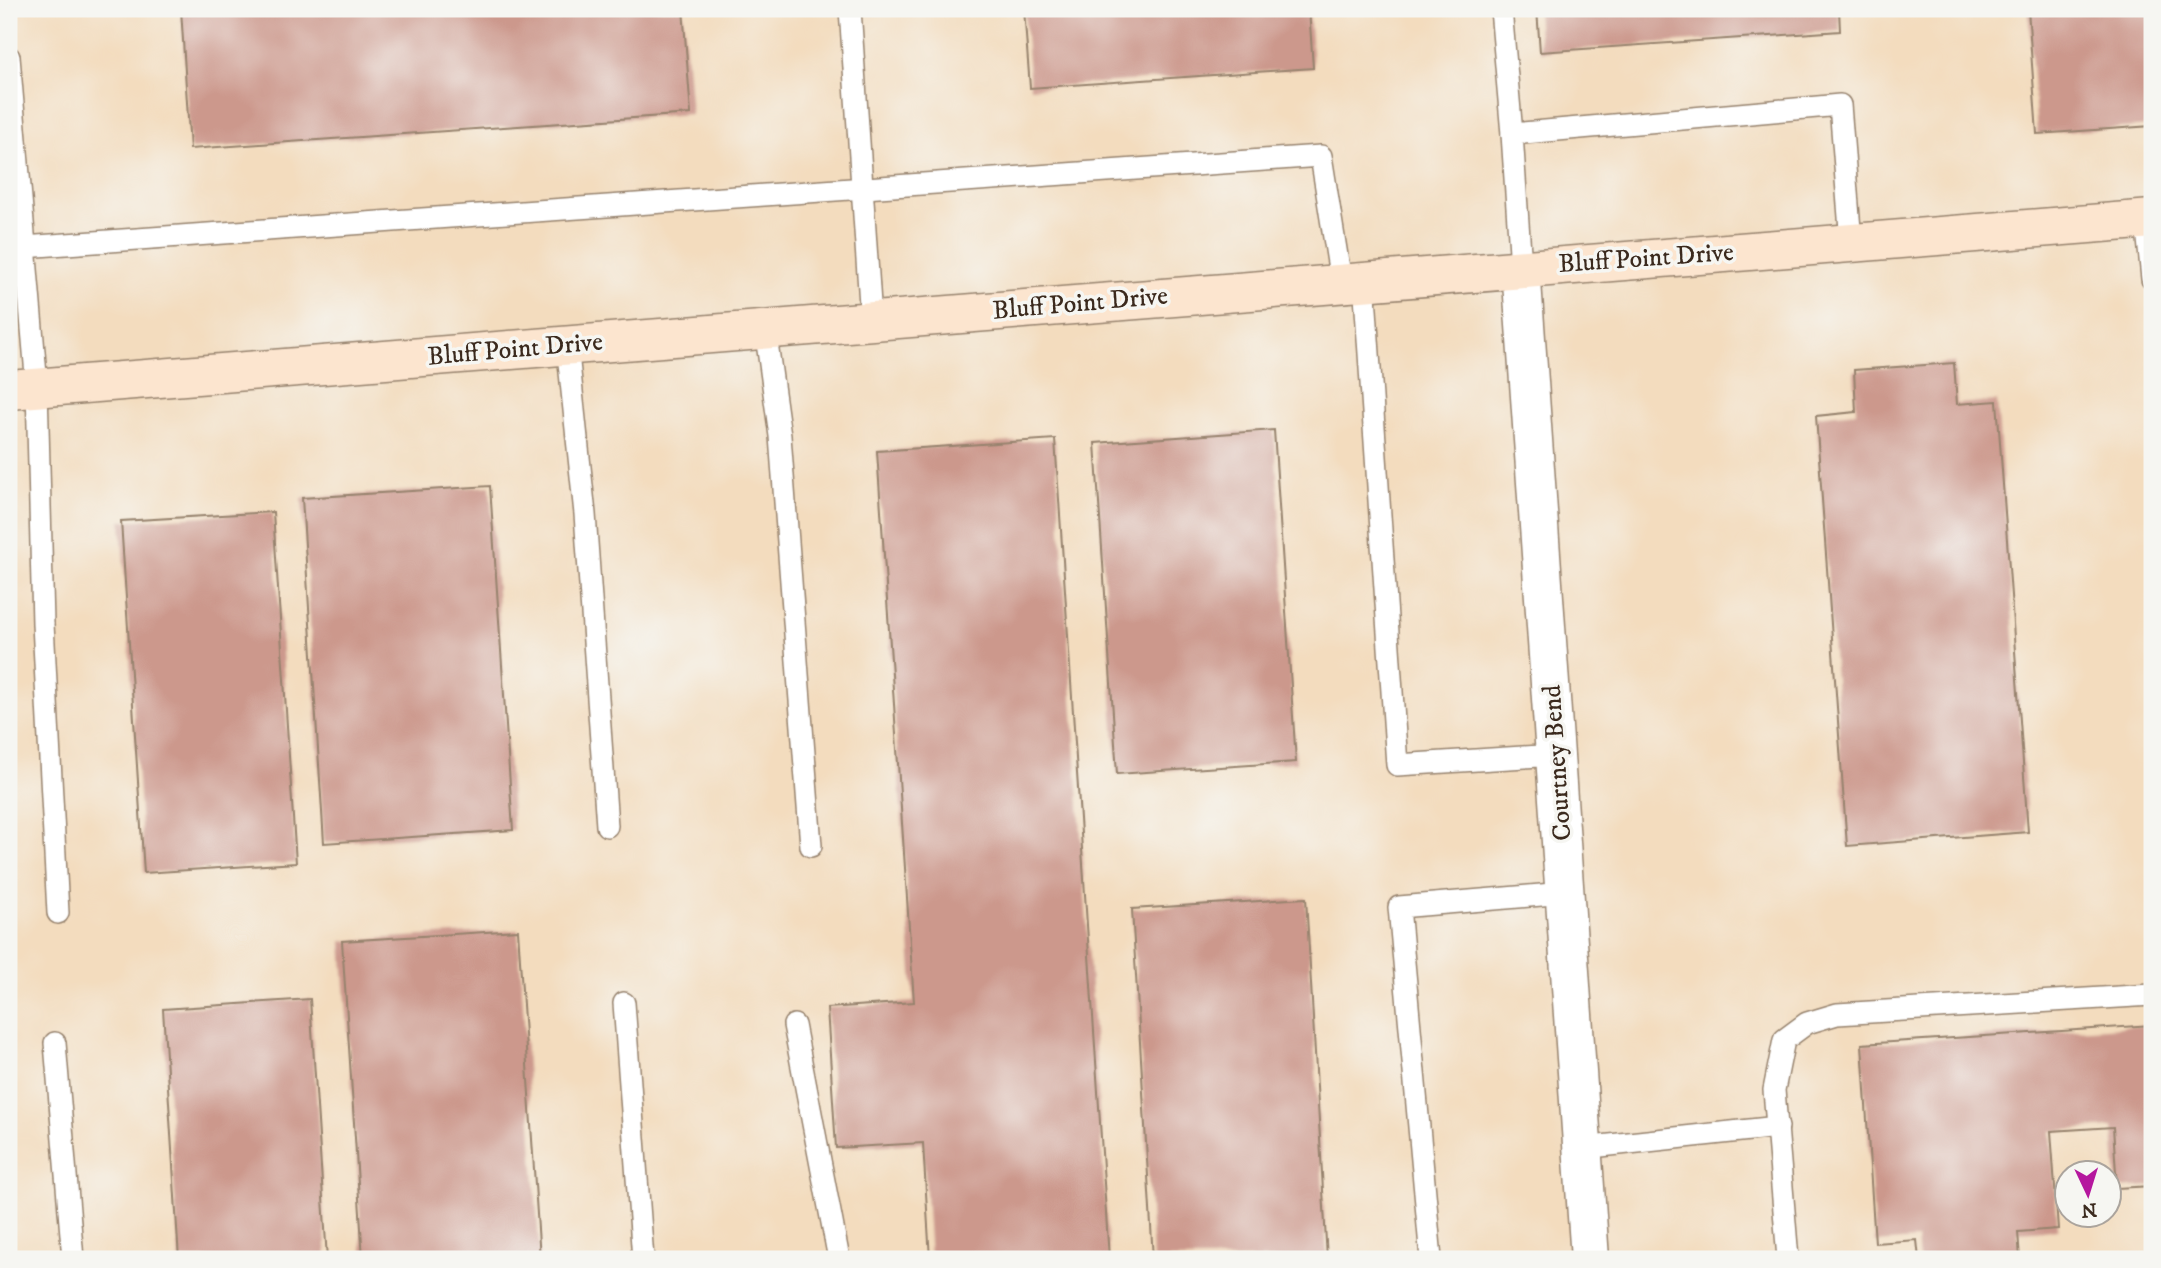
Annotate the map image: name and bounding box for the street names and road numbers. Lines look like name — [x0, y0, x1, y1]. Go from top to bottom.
street label: Bluff Point Drive — [1557, 236, 1735, 281]
street label: Bluff Point Drive — [991, 279, 1169, 328]
street label: Bluff Point Drive — [426, 325, 604, 374]
street label: Courtney Bend — [1536, 684, 1579, 842]

